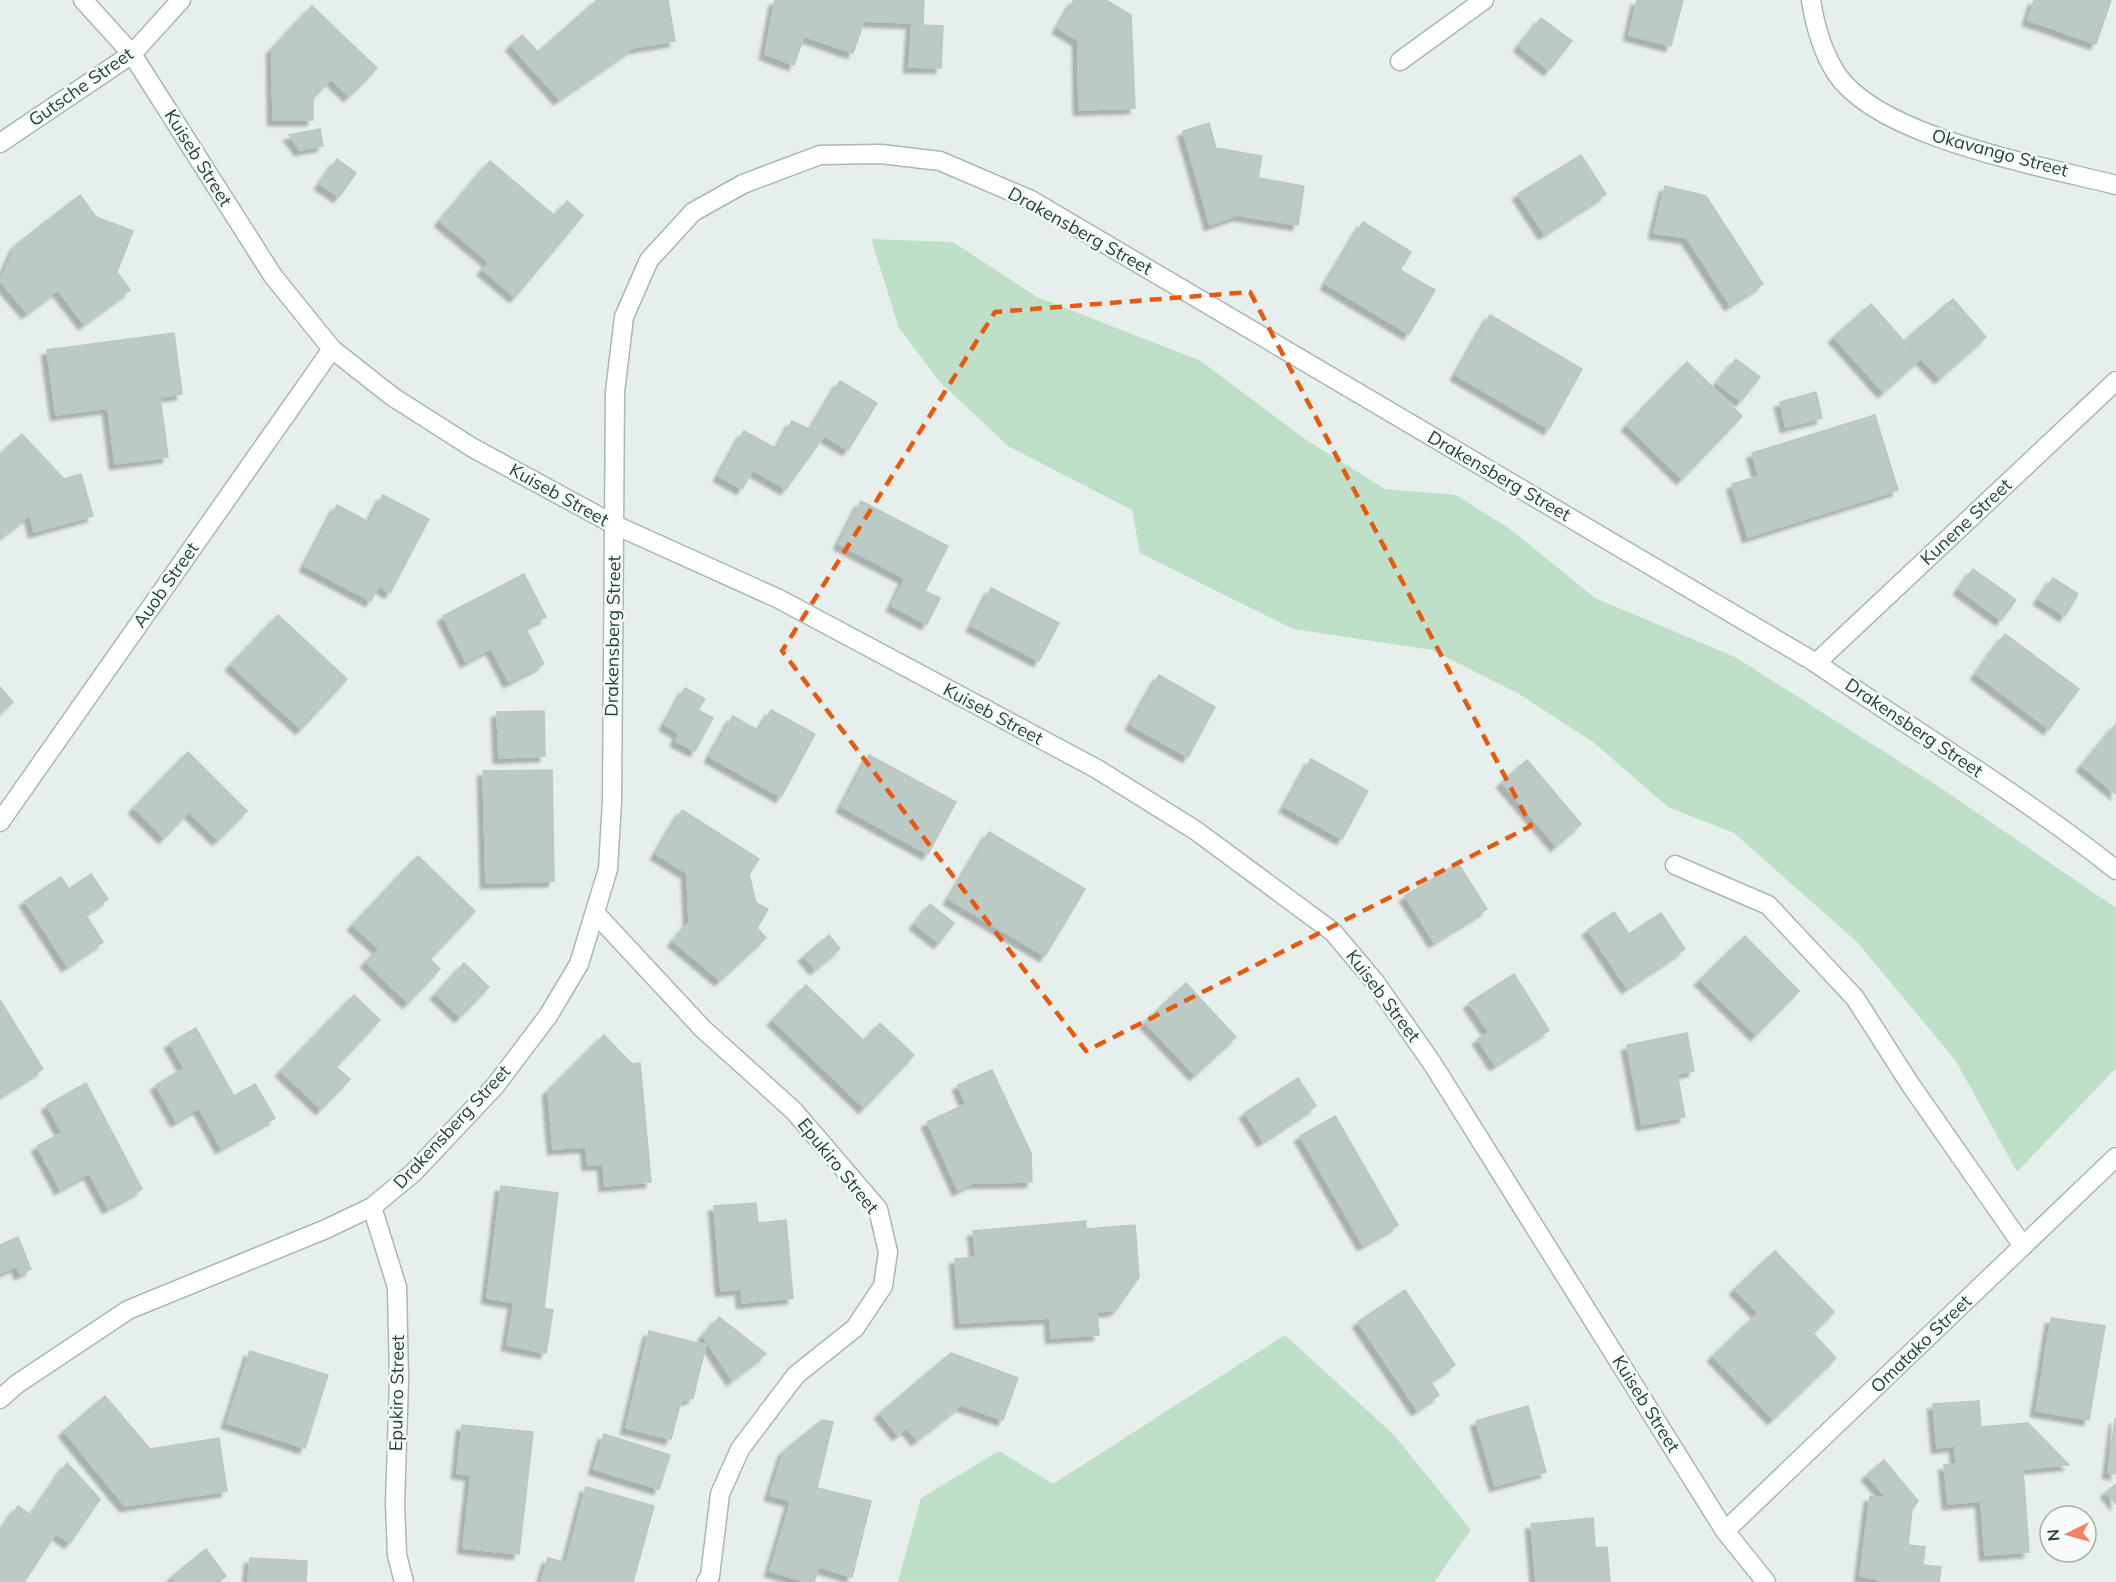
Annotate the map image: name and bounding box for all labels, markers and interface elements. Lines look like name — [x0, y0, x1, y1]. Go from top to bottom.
street label: Gutsche Street — [24, 42, 137, 131]
street label: Kuiseb Street — [160, 105, 237, 210]
street label: Okavango Street — [1929, 123, 2071, 182]
street label: Drakensberg Street — [1004, 181, 1156, 280]
street label: Drakensberg Street — [1424, 425, 1575, 526]
street label: Kuiseb Street — [506, 458, 613, 531]
street label: Kunene Street — [1915, 473, 2016, 570]
street label: Auob Street — [128, 537, 203, 632]
street label: Drakensberg Street — [600, 555, 625, 717]
street label: Drakensberg Street — [1841, 673, 1988, 782]
street label: Kuiseb Street — [939, 678, 1047, 750]
street label: Kuiseb Street — [1341, 945, 1426, 1047]
street label: Drakensberg Street — [388, 1060, 515, 1194]
street label: Epukiro Street — [793, 1113, 884, 1218]
street label: Omatako Street — [1865, 1290, 1976, 1398]
street label: Epukiro Street — [384, 1335, 409, 1451]
street label: Kuiseb Street — [1608, 1351, 1685, 1456]
north arrow — [2038, 1504, 2098, 1564]
text: N — [2043, 1528, 2064, 1542]

